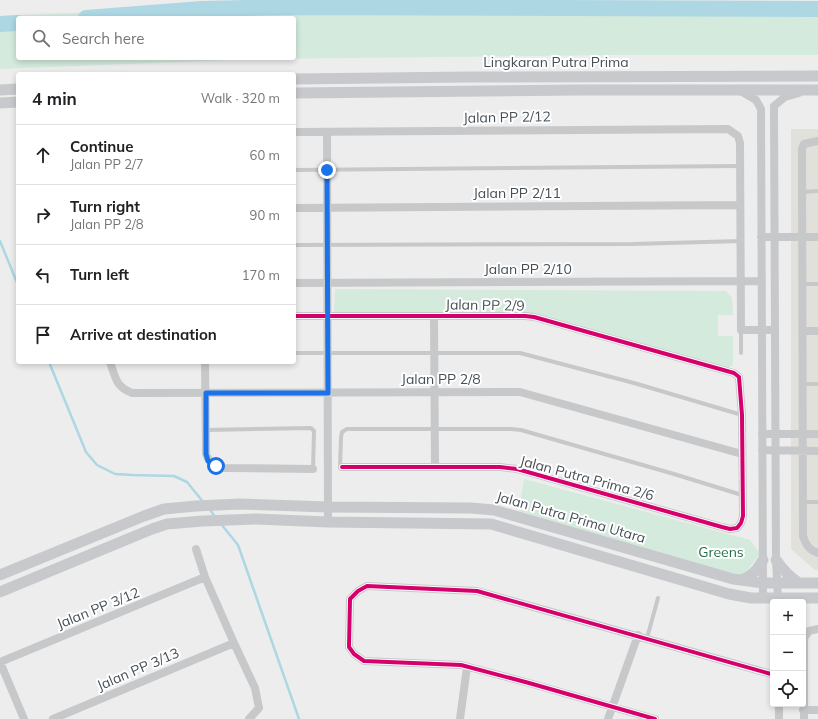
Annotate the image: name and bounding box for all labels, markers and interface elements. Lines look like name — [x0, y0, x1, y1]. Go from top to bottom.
search box — [16, 16, 296, 60]
icon: search — [30, 27, 52, 49]
text: Search here — [62, 29, 144, 48]
street label: Lingkaran Putra Prima — [483, 53, 629, 71]
text: 4 min — [32, 88, 77, 109]
text: Walk · 320 m — [201, 90, 280, 106]
street label: Jalan PP 2/12 — [463, 107, 551, 127]
text: Continue — [70, 137, 133, 156]
icon: ahead — [32, 144, 54, 166]
text: 60 m — [250, 147, 280, 163]
text: Jalan PP 2/7 — [70, 156, 144, 172]
route end — [318, 161, 336, 179]
street label: Jalan PP 2/11 — [473, 184, 561, 202]
text: Turn right — [70, 197, 140, 216]
icon: right — [32, 204, 54, 226]
text: 90 m — [250, 207, 280, 223]
text: Jalan PP 2/8 — [70, 216, 144, 232]
street label: Jalan PP 2/10 — [484, 260, 572, 278]
icon: left — [32, 264, 54, 286]
text: Turn left — [70, 265, 129, 284]
text: 170 m — [242, 267, 280, 283]
street label: Jalan PP 2/9 — [445, 295, 525, 315]
icon: arrive — [32, 324, 54, 346]
text: Arrive at destination — [70, 325, 217, 344]
street label: Jalan PP 2/8 — [401, 370, 481, 388]
street label: Jalan Putra Prima 2/6 — [518, 451, 656, 505]
route start — [207, 457, 225, 475]
street label: Jalan Putra Prima Utara — [494, 487, 648, 547]
park label: Greens — [698, 543, 744, 561]
street label: Jalan PP 3/12 — [54, 583, 142, 633]
map controls — [770, 599, 806, 707]
button: + — [770, 599, 806, 635]
button: − — [770, 635, 806, 671]
street label: Jalan PP 3/13 — [94, 644, 182, 694]
button: locate — [770, 671, 806, 707]

